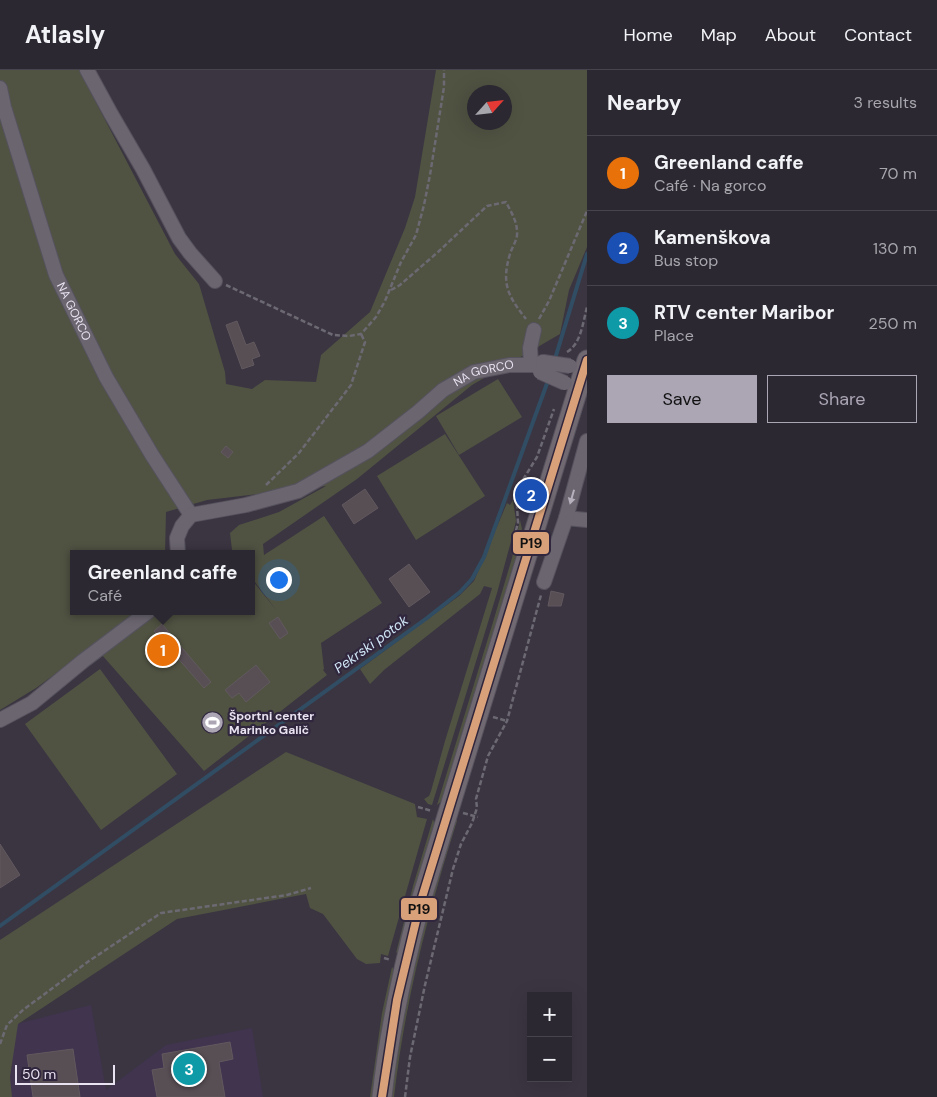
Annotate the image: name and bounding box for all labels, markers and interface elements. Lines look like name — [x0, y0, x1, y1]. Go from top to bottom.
text: Atlasly — [25, 19, 105, 50]
text: Home — [623, 23, 673, 47]
text: Map — [701, 23, 737, 47]
text: About — [765, 23, 816, 47]
text: Contact — [844, 23, 912, 47]
north arrow — [467, 85, 512, 130]
text: Nearby — [607, 89, 681, 117]
text: 3 results — [854, 92, 917, 113]
text: Greenland caffe — [654, 150, 804, 175]
text: 1 — [620, 163, 626, 184]
text: 70 m — [879, 163, 917, 184]
text: Café · Na gorco — [654, 175, 766, 196]
text: Kamenškova — [654, 225, 771, 250]
text: 2 — [618, 238, 628, 259]
text: 130 m — [873, 238, 917, 259]
text: Bus stop — [654, 250, 718, 271]
street label: NA GORCO — [53, 280, 95, 343]
text: RTV center Maribor — [654, 300, 834, 325]
text: 3 — [618, 313, 628, 334]
text: 250 m — [869, 313, 917, 334]
text: Place — [654, 325, 694, 346]
street label: NA GORCO — [450, 356, 515, 390]
button: Save — [607, 375, 757, 423]
button: Share — [767, 375, 917, 423]
pin: 2 — [515, 476, 547, 514]
one-way arrow — [568, 489, 576, 504]
line badge: P19 — [512, 531, 550, 555]
text: P19 — [520, 534, 542, 552]
popup — [70, 550, 255, 615]
text: Greenland caffe — [88, 560, 237, 585]
your location — [266, 567, 292, 593]
text: Café — [88, 585, 122, 606]
water label: Pekrski potok — [330, 611, 412, 677]
pin: 1 — [147, 631, 179, 669]
place label: Športni center Marinko Galič — [229, 708, 314, 738]
sports icon: Športni center Marinko Galič — [201, 711, 225, 735]
line badge: P19 — [400, 897, 438, 921]
text: P19 — [408, 900, 430, 918]
map controls — [527, 992, 572, 1082]
button: + — [527, 992, 572, 1037]
button: − — [527, 1037, 572, 1082]
pin: 3 — [173, 1050, 205, 1088]
scale bar — [15, 1062, 115, 1085]
text: 50 m — [22, 1065, 56, 1083]

